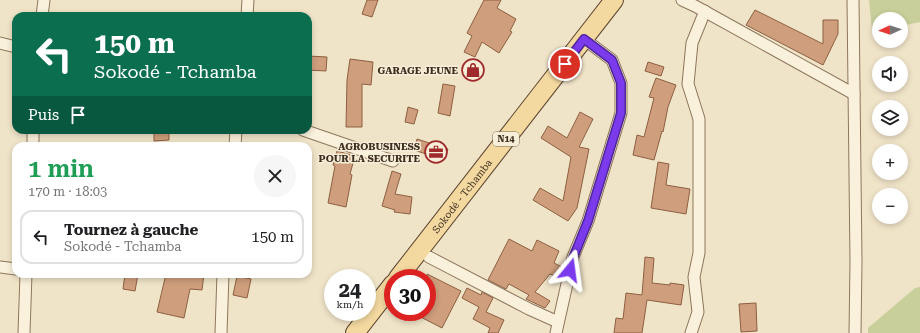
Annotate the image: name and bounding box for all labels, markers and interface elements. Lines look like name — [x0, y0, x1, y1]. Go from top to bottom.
north arrow — [872, 12, 908, 48]
map controls — [872, 12, 908, 224]
text: 150 m — [94, 27, 175, 60]
icon: left — [28, 28, 80, 80]
pin — [548, 47, 582, 81]
icon: arrive — [554, 53, 576, 75]
button: sound — [872, 56, 908, 92]
shop icon: GARAGE JEUNE — [460, 57, 486, 83]
text: Sokodé - Tchamba — [94, 61, 257, 82]
place label: GARAGE JEUNE — [378, 65, 459, 76]
button: layers — [872, 100, 908, 136]
icon: arrive — [67, 104, 89, 126]
text: Puis — [28, 106, 59, 124]
road number: N14 — [493, 132, 519, 146]
office icon: AGROBUSINESS POUR LA SECURITE — [423, 139, 449, 165]
place label: AGROBUSINESS POUR LA SECURITE — [319, 141, 421, 164]
button: + — [872, 144, 908, 180]
text: 1 min — [28, 155, 94, 183]
button: close — [254, 155, 296, 197]
street label: Sokodé - Tchamba — [430, 157, 495, 235]
text: 170 m · 18:03 — [28, 184, 107, 199]
button: − — [872, 188, 908, 224]
text: Tournez à gauche — [64, 221, 198, 239]
icon: left — [30, 226, 52, 248]
text: 150 m — [251, 228, 294, 246]
text: Sokodé - Tchamba — [64, 239, 181, 254]
position arrow — [549, 249, 591, 291]
speed limit sign: 30 — [384, 269, 436, 321]
text: 24 — [339, 278, 361, 302]
text: km/h — [337, 299, 363, 310]

